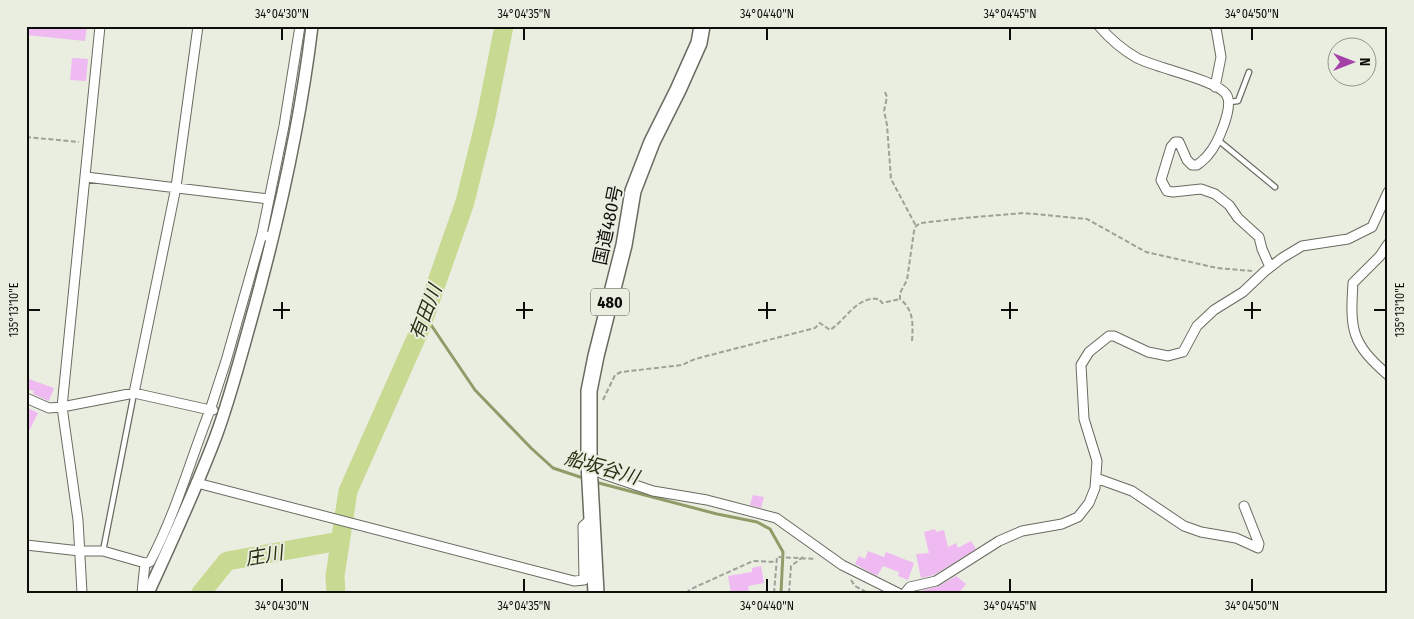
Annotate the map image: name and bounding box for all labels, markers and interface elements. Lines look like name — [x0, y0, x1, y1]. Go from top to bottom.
text: 34°04'30"N — [255, 7, 309, 21]
text: 34°04'35"N — [497, 7, 551, 21]
text: 34°04'40"N — [740, 7, 794, 21]
text: 34°04'45"N — [984, 7, 1036, 21]
text: 34°04'50"N — [1225, 7, 1279, 21]
north arrow — [1326, 38, 1376, 88]
text: N — [1356, 58, 1373, 66]
street label: 国道480号 — [589, 183, 627, 267]
water label: 有田川 — [405, 280, 447, 343]
text: 135°13'10"E — [7, 282, 21, 337]
text: 135°13'10"E — [1393, 282, 1407, 337]
road number: 480 — [591, 288, 629, 316]
water label: 船坂谷川 — [562, 446, 643, 490]
water label: 庄川 — [243, 541, 287, 570]
text: 34°04'30"N — [255, 599, 309, 613]
text: 34°04'35"N — [497, 599, 551, 613]
text: 34°04'40"N — [740, 599, 794, 613]
text: 34°04'45"N — [984, 599, 1036, 613]
text: 34°04'50"N — [1225, 599, 1279, 613]

